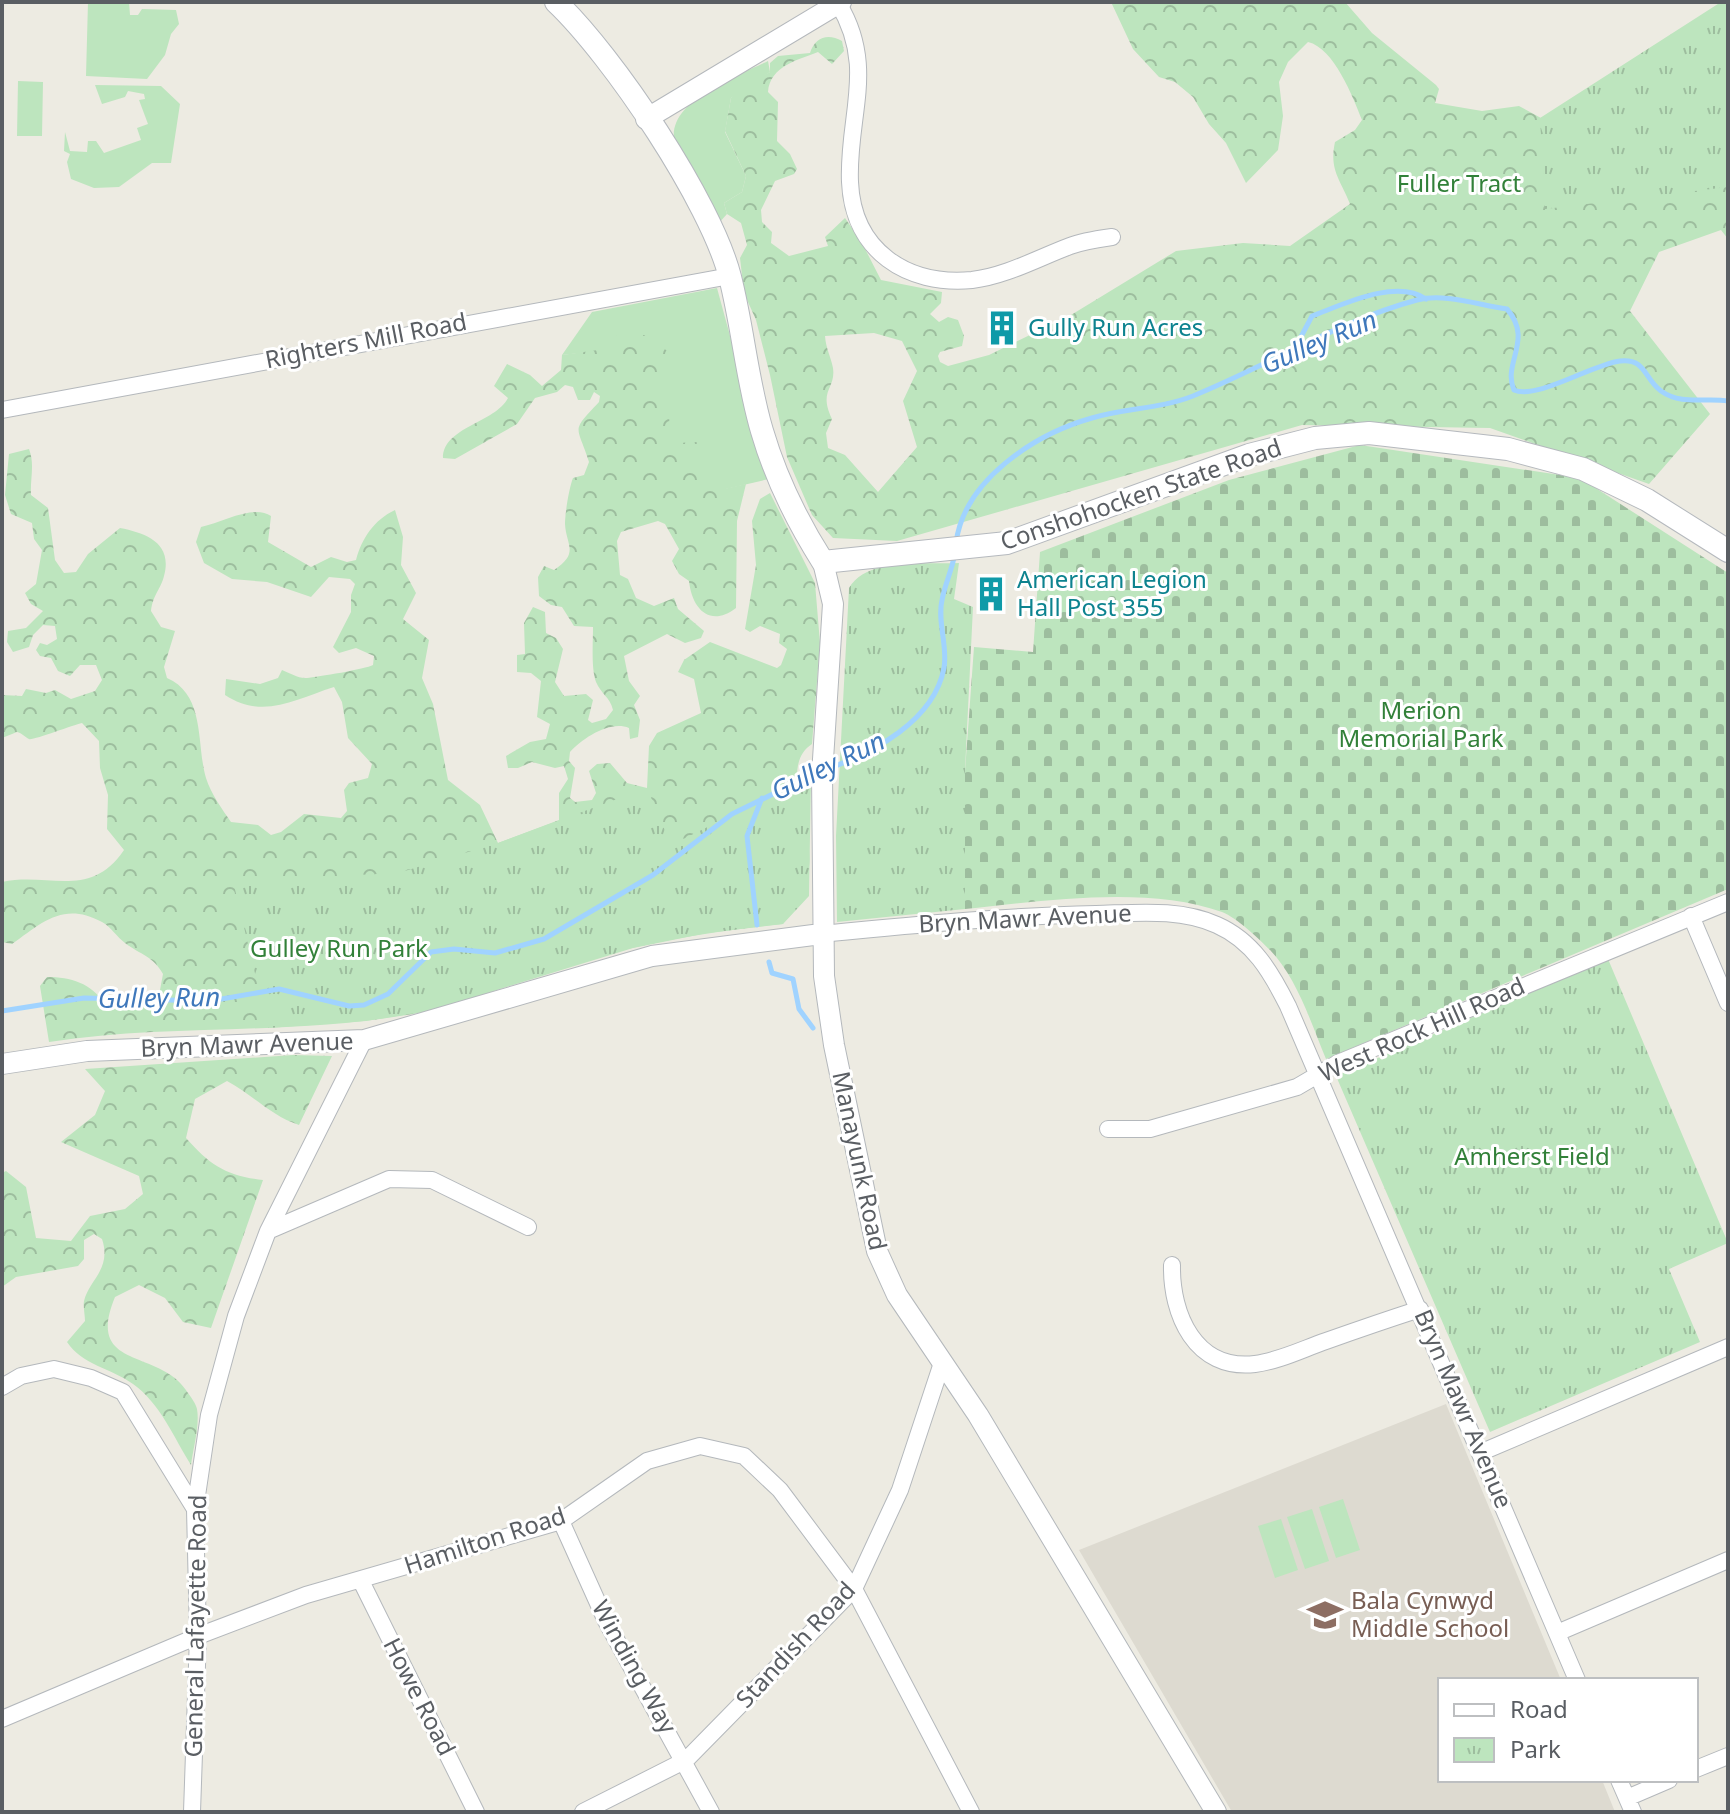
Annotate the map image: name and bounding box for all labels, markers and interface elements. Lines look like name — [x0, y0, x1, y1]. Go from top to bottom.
park label: Fuller Tract — [1397, 166, 1522, 199]
water label: Gulley Run — [1255, 301, 1382, 382]
street label: Righters Mill Road — [262, 304, 469, 375]
building icon: Gully Run Acres — [983, 309, 1021, 347]
place label: Gully Run Acres — [1028, 310, 1203, 343]
street label: Conshohocken State Road — [996, 430, 1285, 557]
place label: American Legion Hall Post 355 — [1017, 562, 1207, 623]
building icon: American Legion Hall Post 355 — [972, 575, 1010, 613]
park label: Merion Memorial Park — [1339, 693, 1504, 754]
water label: Gulley Run — [765, 722, 890, 808]
street label: Bryn Mawr Avenue — [918, 895, 1132, 940]
park label: Gulley Run Park — [250, 931, 428, 964]
street label: West Rock Hill Road — [1313, 968, 1530, 1089]
water label: Gulley Run — [97, 978, 221, 1016]
street label: Bryn Mawr Avenue — [140, 1023, 354, 1064]
street label: Manayunk Road — [825, 1068, 896, 1253]
park label: Amherst Field — [1454, 1139, 1610, 1172]
street label: Bryn Mawr Avenue — [1408, 1304, 1521, 1513]
street label: General Lafayette Road — [176, 1494, 213, 1758]
street label: Hamilton Road — [400, 1498, 570, 1581]
street label: Standish Road — [728, 1574, 862, 1714]
place label: Bala Cynwyd Middle School — [1351, 1583, 1509, 1644]
street label: Winding Way — [585, 1594, 686, 1740]
school or university icon: Bala Cynwyd Middle School — [1306, 1596, 1344, 1634]
street label: Howe Road — [377, 1632, 464, 1761]
legend — [1438, 1678, 1698, 1782]
text: Road — [1510, 1692, 1568, 1725]
text: Park — [1510, 1732, 1561, 1765]

